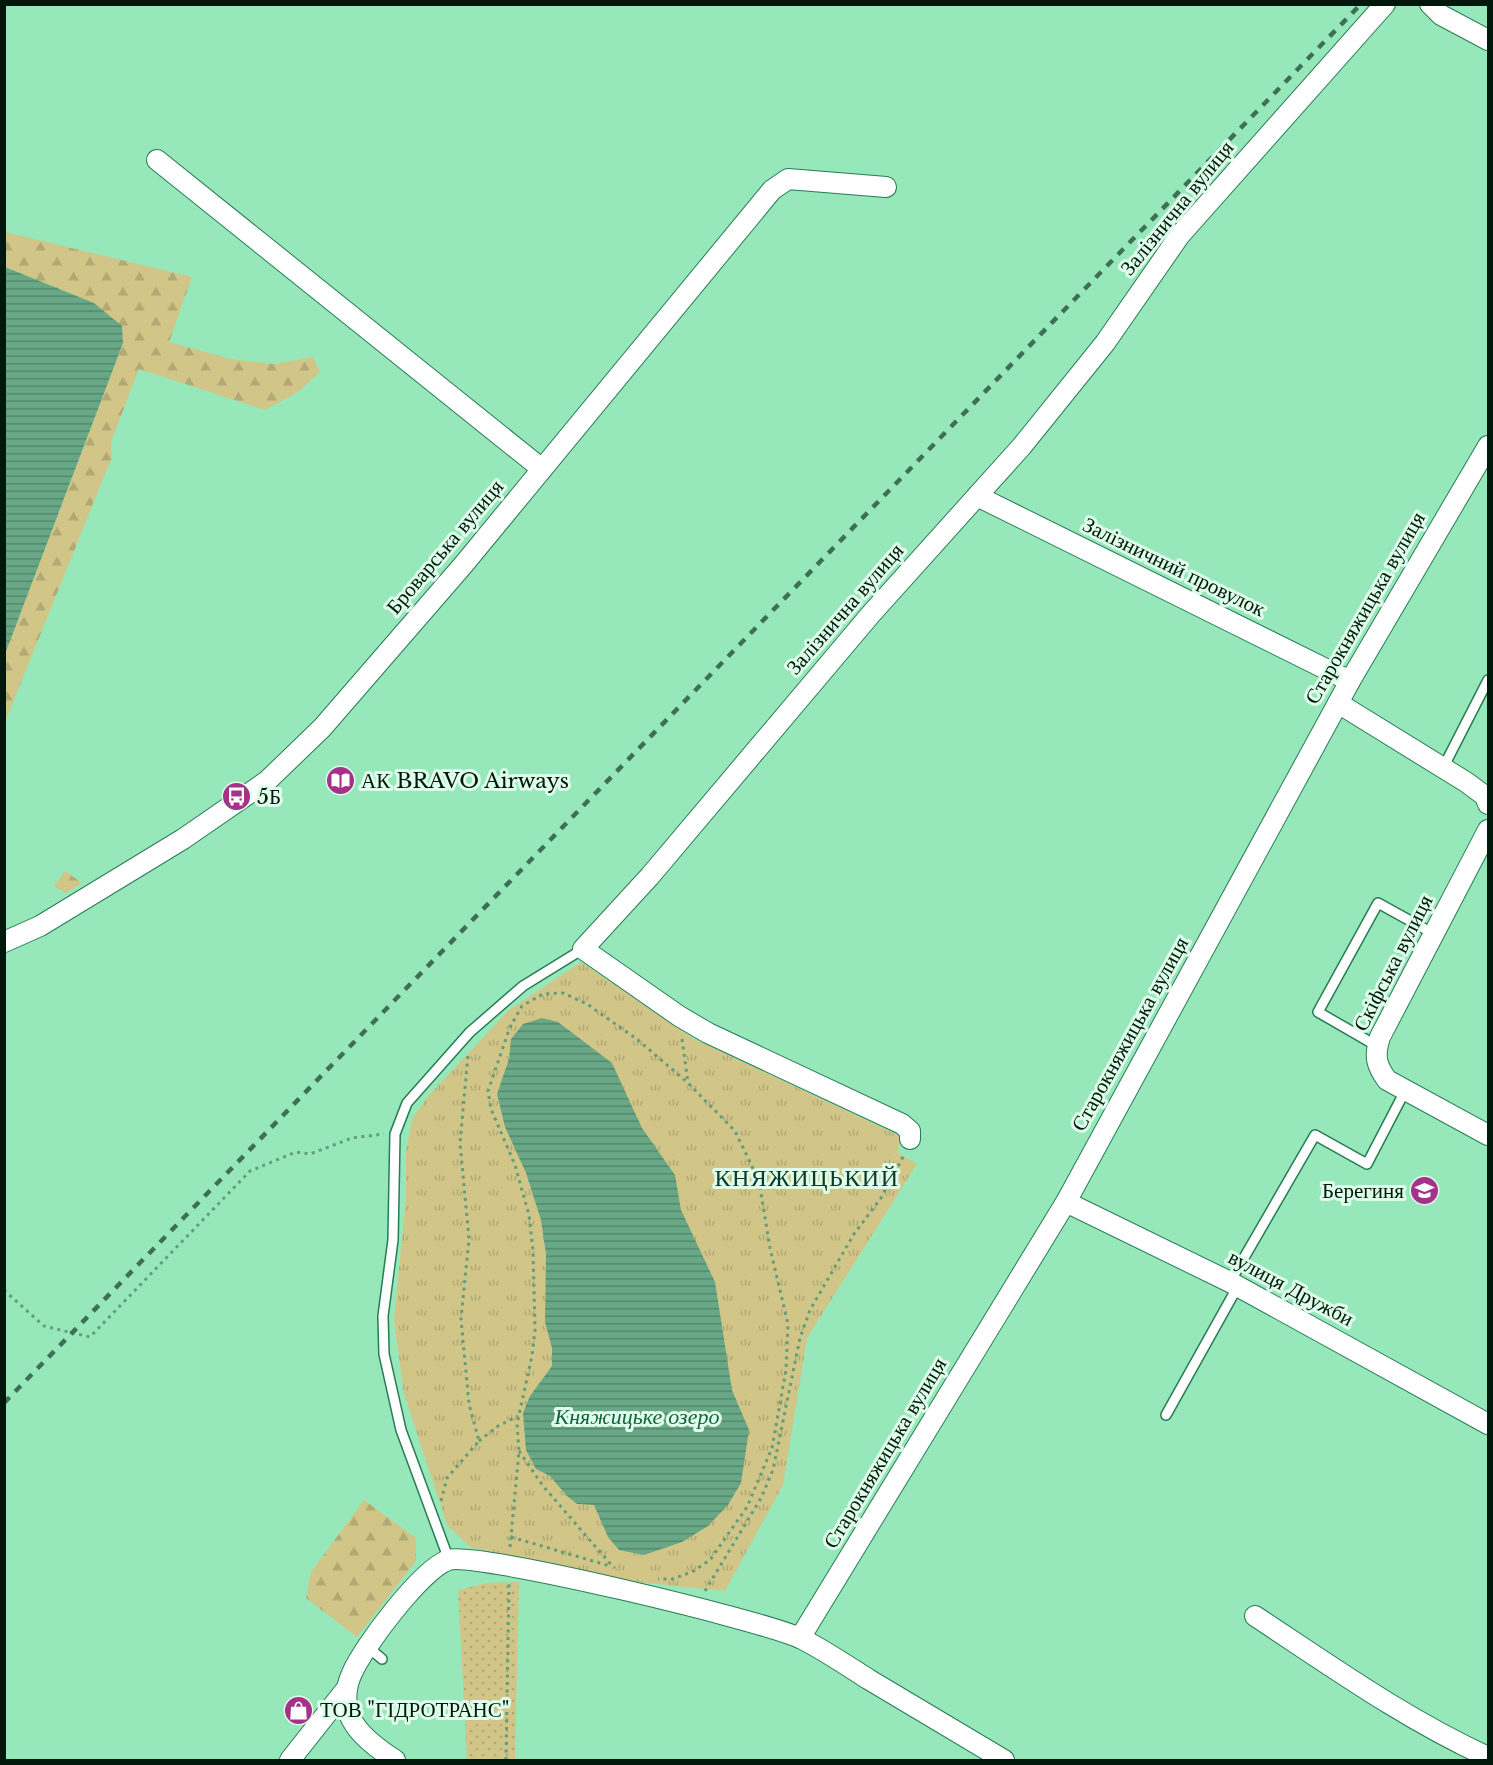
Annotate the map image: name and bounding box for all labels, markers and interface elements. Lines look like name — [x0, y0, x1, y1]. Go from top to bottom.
street label: Залізнична вулиця — [1115, 135, 1239, 281]
street label: Броварська вулиця — [381, 474, 509, 620]
street label: Старокняжицька вулиця — [1299, 507, 1431, 709]
street label: Залізничний провулок — [1079, 512, 1270, 623]
street label: Залізнична вулиця — [781, 538, 909, 680]
library icon: АК BRAVO Airways — [324, 765, 356, 797]
place label: АК BRAVO Airways — [361, 768, 569, 794]
bus stop icon: 5Б — [220, 781, 252, 813]
place label: 5Б — [257, 784, 281, 810]
street label: Скіфська вулиця — [1348, 890, 1439, 1035]
street label: Старокняжицька вулиця — [1066, 932, 1194, 1136]
district label: КНЯЖИЦЬКИЙ — [715, 1163, 899, 1192]
school or university icon: Берегиня — [1409, 1175, 1441, 1207]
place label: Берегиня — [1322, 1178, 1404, 1204]
street label: вулиця Дружби — [1224, 1244, 1358, 1332]
street label: Старокняжицька вулиця — [818, 1353, 952, 1553]
water label: Княжицьке озеро — [554, 1403, 719, 1430]
shop icon: ТОВ "ГІДРОТРАНС" — [283, 1694, 315, 1726]
place label: ТОВ "ГІДРОТРАНС" — [320, 1697, 509, 1723]

